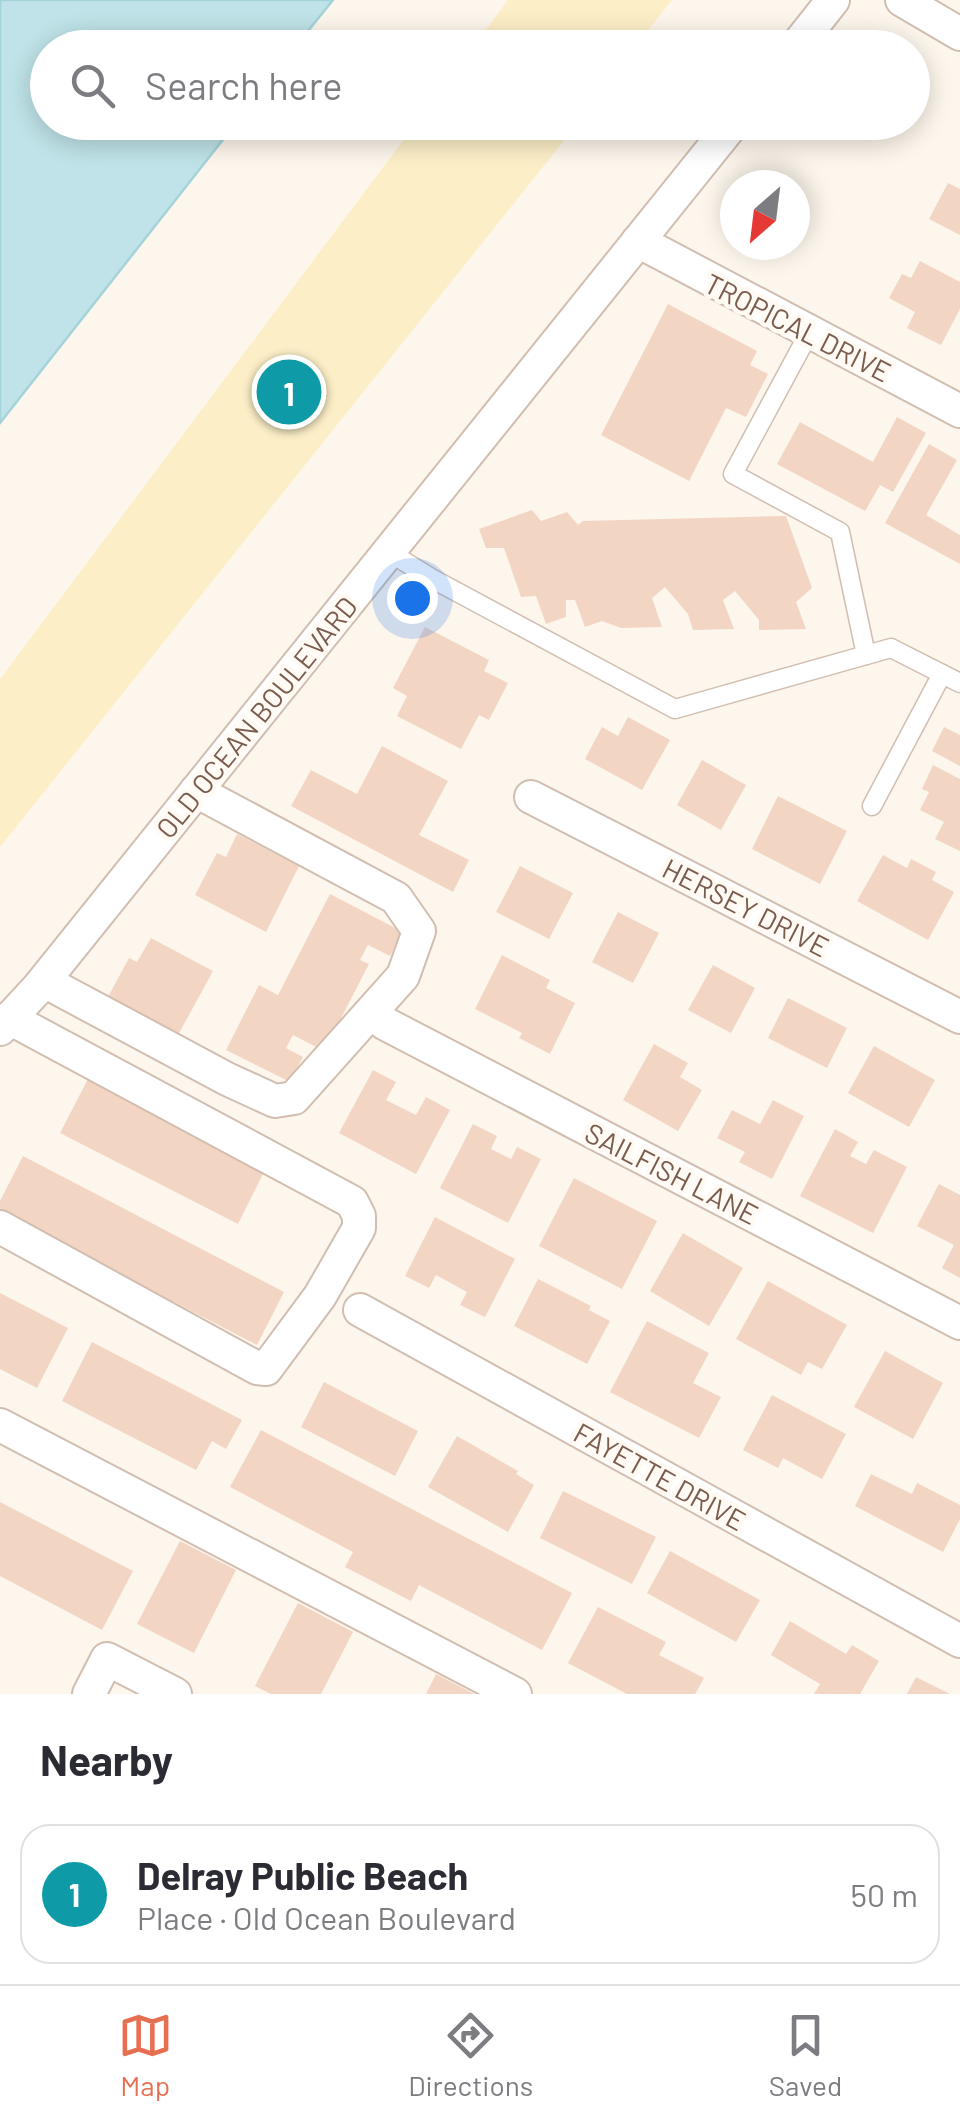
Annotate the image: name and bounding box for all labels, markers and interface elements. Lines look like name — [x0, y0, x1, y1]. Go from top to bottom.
search box — [30, 30, 930, 140]
icon: search — [65, 58, 120, 113]
text: Search here — [145, 62, 343, 108]
north arrow — [720, 170, 810, 260]
street label: TROPICAL DRIVE — [699, 265, 897, 389]
pin: 1 — [256, 354, 322, 430]
your location — [387, 573, 438, 624]
street label: OLD OCEAN BOULEVARD — [148, 589, 364, 845]
street label: HERSEY DRIVE — [657, 851, 835, 963]
street label: SAILFISH LANE — [580, 1115, 764, 1231]
street label: FAYETTE DRIVE — [568, 1415, 752, 1537]
text: Nearby — [40, 1734, 173, 1784]
text: Delray Public Beach — [137, 1852, 468, 1898]
text: 1 — [69, 1875, 80, 1913]
text: 50 m — [851, 1875, 918, 1913]
text: Place · Old Ocean Boulevard — [137, 1898, 516, 1936]
tab: Map — [118, 2008, 173, 2102]
tab: Directions — [408, 2008, 533, 2102]
tab: Saved — [769, 2008, 842, 2102]

